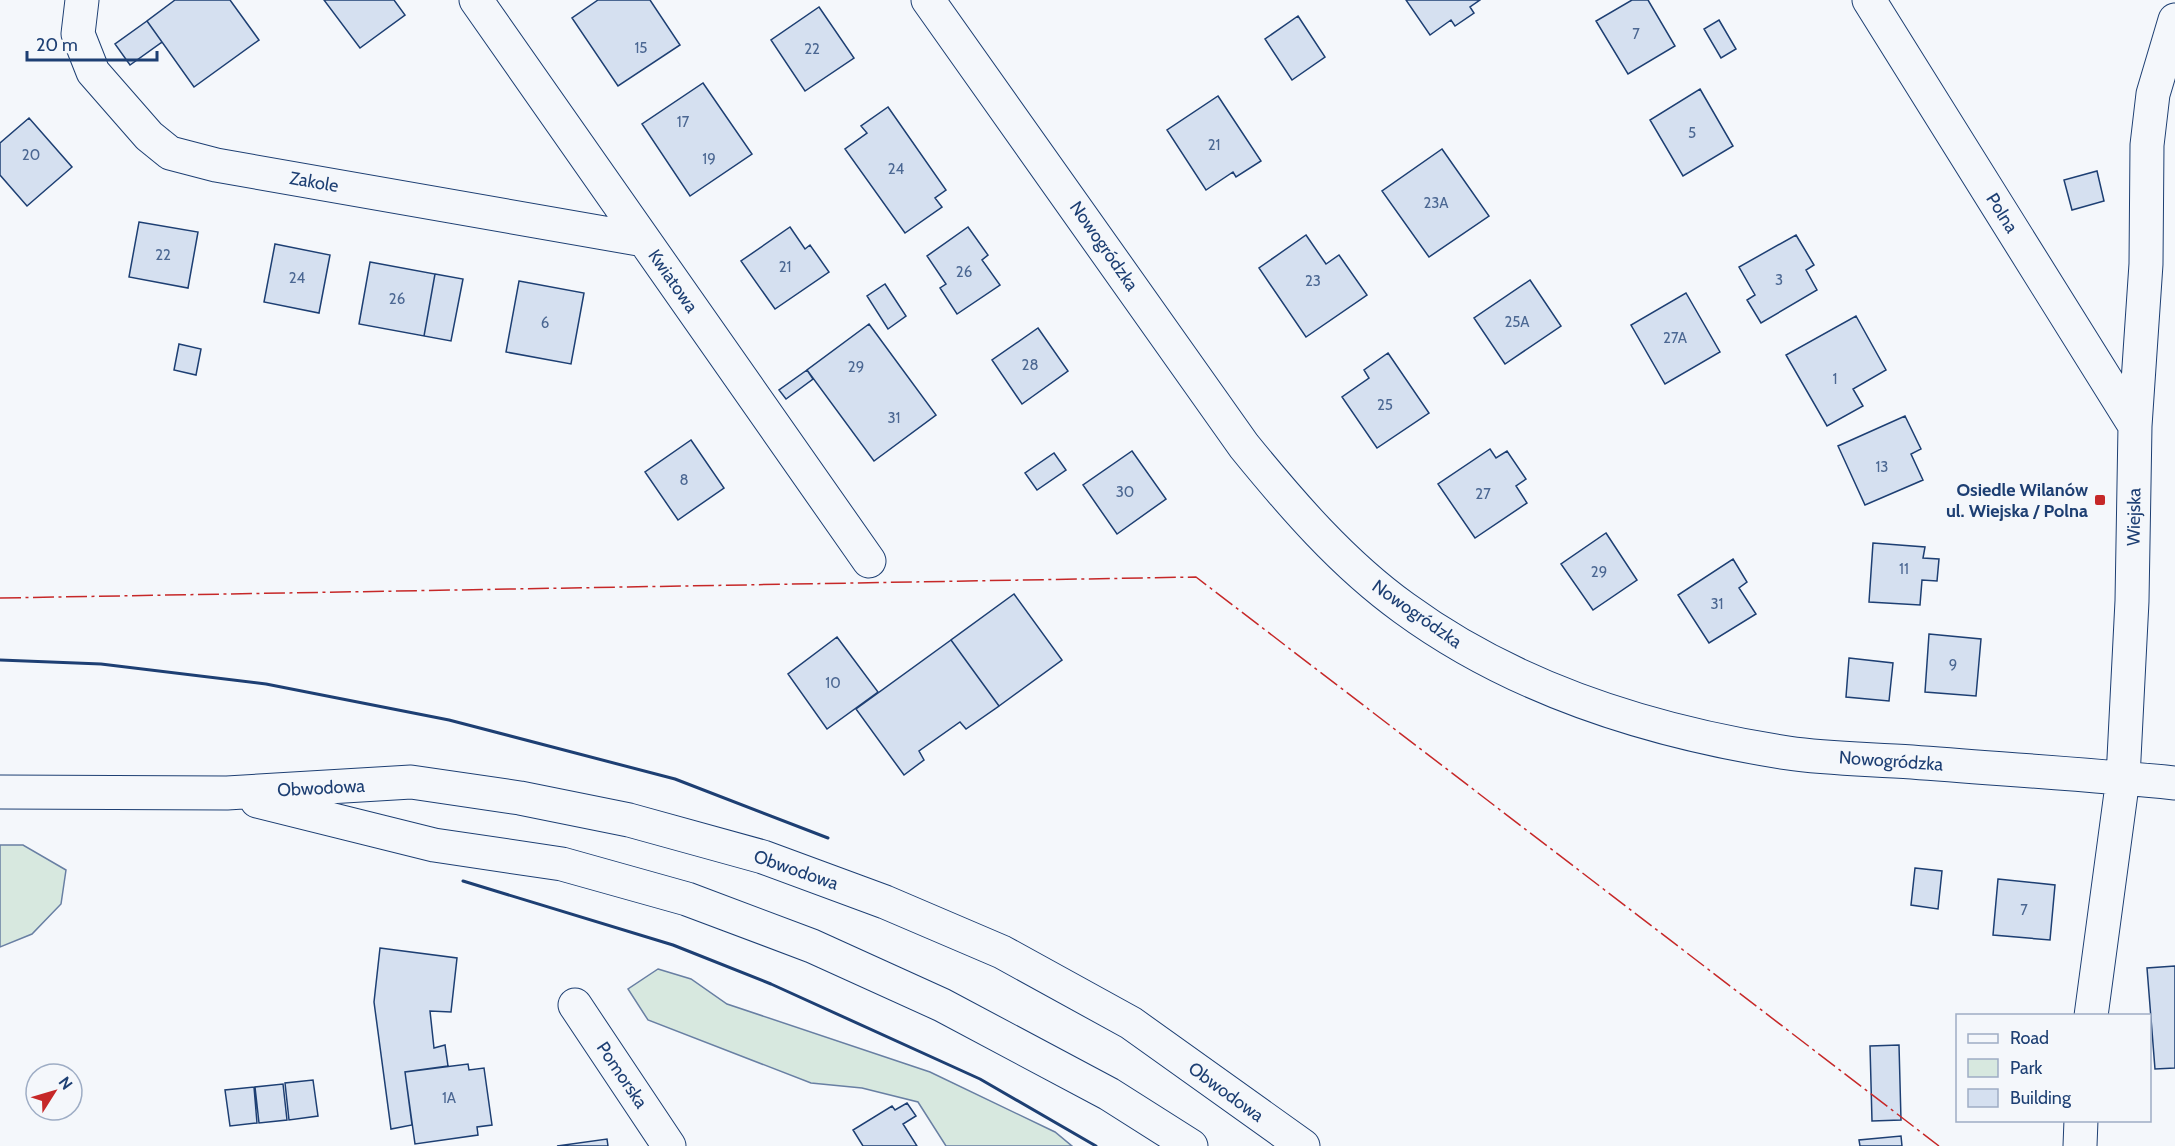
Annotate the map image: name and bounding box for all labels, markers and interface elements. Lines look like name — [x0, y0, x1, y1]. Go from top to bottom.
scale bar — [27, 24, 158, 62]
house number: 7 — [1632, 25, 1640, 43]
text: 20 m — [36, 34, 78, 56]
house number: 15 — [634, 39, 648, 57]
house number: 22 — [804, 40, 820, 58]
house number: 17 — [677, 113, 690, 131]
house number: 5 — [1688, 124, 1696, 142]
house number: 21 — [1208, 136, 1220, 154]
house number: 20 — [22, 146, 40, 164]
house number: 19 — [702, 150, 716, 168]
house number: 24 — [888, 160, 905, 178]
street label: Zakole — [288, 167, 340, 197]
street label: Polna — [1981, 189, 2023, 237]
house number: 23A — [1423, 194, 1449, 212]
street label: Nowogródzka — [1065, 197, 1143, 295]
street label: Kwiatowa — [643, 245, 703, 317]
house number: 22 — [155, 246, 171, 264]
house number: 21 — [779, 258, 791, 276]
house number: 26 — [956, 263, 972, 281]
house number: 24 — [289, 269, 306, 287]
house number: 3 — [1775, 271, 1783, 289]
house number: 23 — [1305, 272, 1321, 290]
house number: 26 — [389, 290, 405, 308]
house number: 25A — [1504, 313, 1530, 331]
house number: 6 — [541, 314, 549, 332]
house number: 27A — [1663, 329, 1688, 347]
house number: 28 — [1022, 356, 1038, 374]
house number: 29 — [848, 358, 864, 376]
house number: 1 — [1833, 370, 1837, 388]
house number: 25 — [1377, 396, 1393, 414]
house number: 31 — [887, 409, 901, 427]
house number: 13 — [1875, 458, 1889, 476]
house number: 8 — [679, 471, 689, 489]
place label: Osiedle Wilanów ul. Wiejska / Polna — [1946, 479, 2088, 522]
house number: 30 — [1116, 483, 1134, 501]
house number: 27 — [1475, 485, 1491, 503]
street label: Wiejska — [2122, 488, 2146, 546]
marker: Osiedle Wilanów ul. Wiejska / Polna — [2093, 493, 2107, 507]
house number: 11 — [1899, 560, 1909, 578]
house number: 29 — [1591, 563, 1607, 581]
street label: Nowogródzka — [1368, 575, 1466, 653]
house number: 31 — [1710, 595, 1724, 613]
house number: 9 — [1949, 656, 1957, 674]
house number: 10 — [825, 674, 841, 692]
street label: Nowogródzka — [1838, 746, 1944, 776]
street label: Obwodowa — [277, 775, 366, 801]
street label: Obwodowa — [751, 845, 841, 895]
house number: 7 — [2020, 901, 2028, 919]
legend — [1956, 1014, 2151, 1122]
text: Road — [2010, 1027, 2049, 1049]
street label: Pomorska — [592, 1038, 652, 1113]
street label: Obwodowa — [1184, 1057, 1268, 1127]
text: Park — [2010, 1057, 2043, 1079]
north arrow — [24, 1062, 84, 1122]
text: N — [55, 1073, 77, 1094]
text: Building — [2010, 1087, 2072, 1109]
house number: 1A — [442, 1089, 457, 1107]

